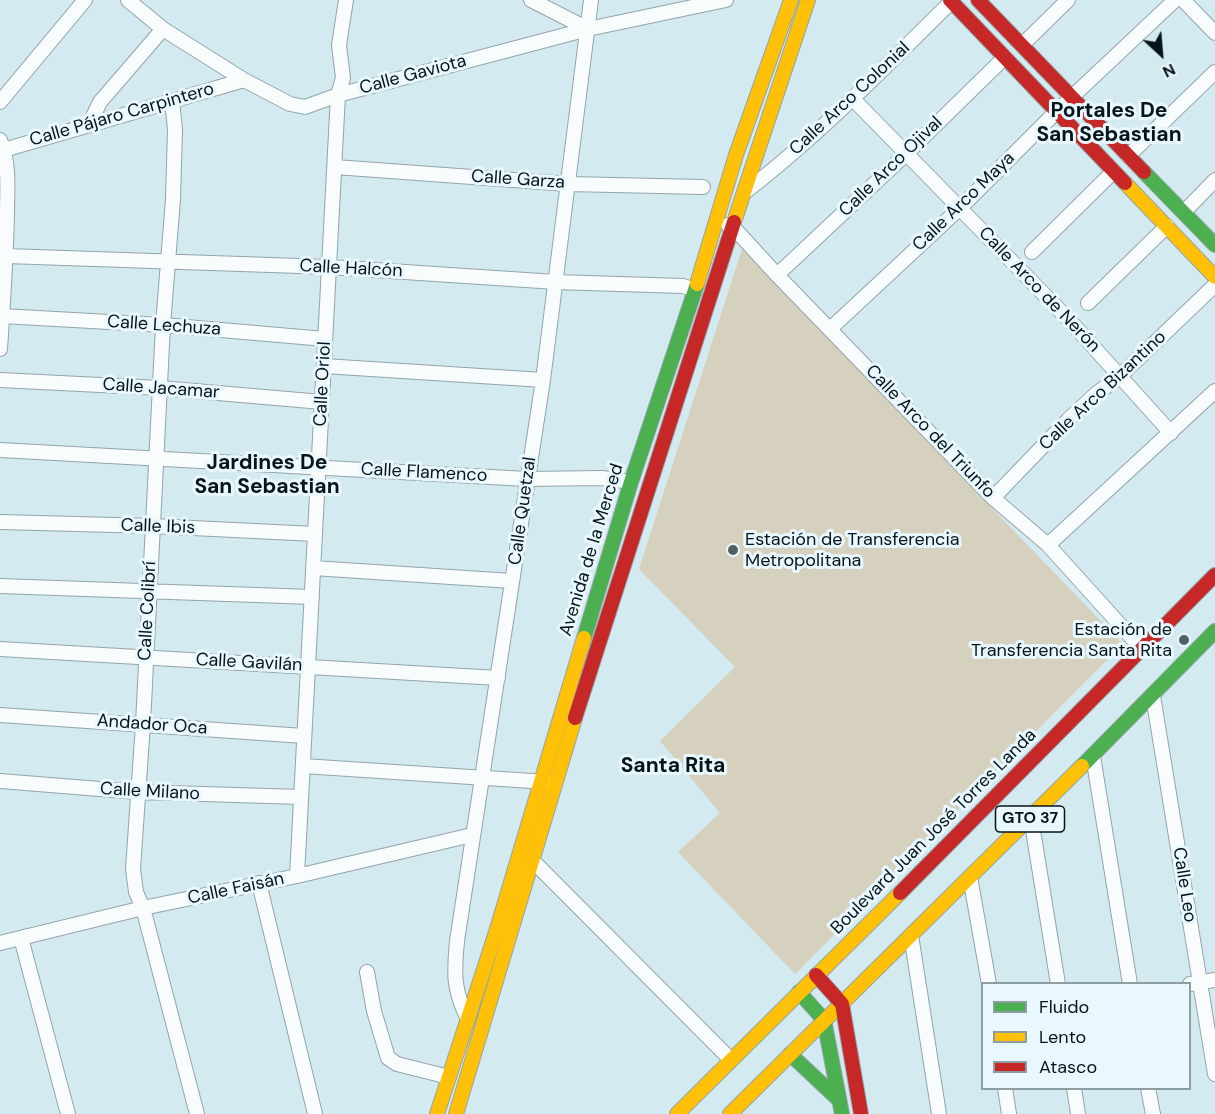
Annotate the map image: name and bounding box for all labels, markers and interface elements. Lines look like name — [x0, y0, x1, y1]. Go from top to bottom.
north arrow — [1131, 24, 1191, 84]
street label: Calle Arco Colonial — [785, 38, 915, 160]
street label: Calle Gaviota — [357, 50, 469, 100]
text: N — [1159, 59, 1179, 83]
street label: Calle Pájaro Carpintero — [27, 78, 217, 152]
district label: Portales De San Sebastian — [1036, 98, 1182, 148]
street label: Calle Arco Ojival — [835, 112, 947, 222]
street label: Calle Arco Maya — [908, 148, 1020, 256]
street label: Calle Garza — [470, 166, 566, 194]
street label: Calle Arco de Nerón — [974, 223, 1104, 357]
street label: Calle Halcón — [299, 256, 403, 282]
street label: Calle Lechuza — [106, 311, 222, 341]
street label: Calle Arco Bizantino — [1035, 327, 1171, 455]
street label: Calle Oriol — [310, 341, 336, 427]
street label: Calle Arco del Triunfo — [861, 361, 999, 503]
street label: Calle Jacamar — [102, 374, 220, 404]
district label: Jardines De San Sebastian — [194, 450, 340, 500]
street label: Calle Quetzal — [505, 456, 541, 566]
street label: Calle Flamenco — [360, 459, 488, 487]
street label: Avenida de la Merced — [555, 461, 629, 639]
street label: Calle Ibis — [120, 515, 196, 539]
place label: Estación de Transferencia Metropolitana — [745, 529, 960, 572]
marker: Estación de Transferencia Metropolitana — [726, 543, 740, 557]
street label: Calle Colibrí — [135, 561, 161, 661]
place label: Estación de Transferencia Santa Rita — [971, 619, 1172, 662]
marker: Estación de Transferencia Santa Rita — [1177, 633, 1191, 647]
street label: Calle Gavilán — [195, 649, 303, 677]
street label: Andador Oca — [96, 710, 208, 740]
street label: Boulevard Juan José Torres Landa — [827, 725, 1041, 939]
district label: Santa Rita — [621, 753, 725, 779]
street label: Calle Milano — [99, 779, 201, 805]
road number: GTO 37 — [996, 806, 1064, 832]
street label: Calle Leo — [1167, 846, 1201, 924]
street label: Calle Faisán — [186, 868, 286, 910]
legend — [981, 982, 1191, 1090]
text: Fluido — [1039, 995, 1089, 1019]
text: Lento — [1039, 1025, 1086, 1049]
text: Atasco — [1039, 1055, 1097, 1079]

